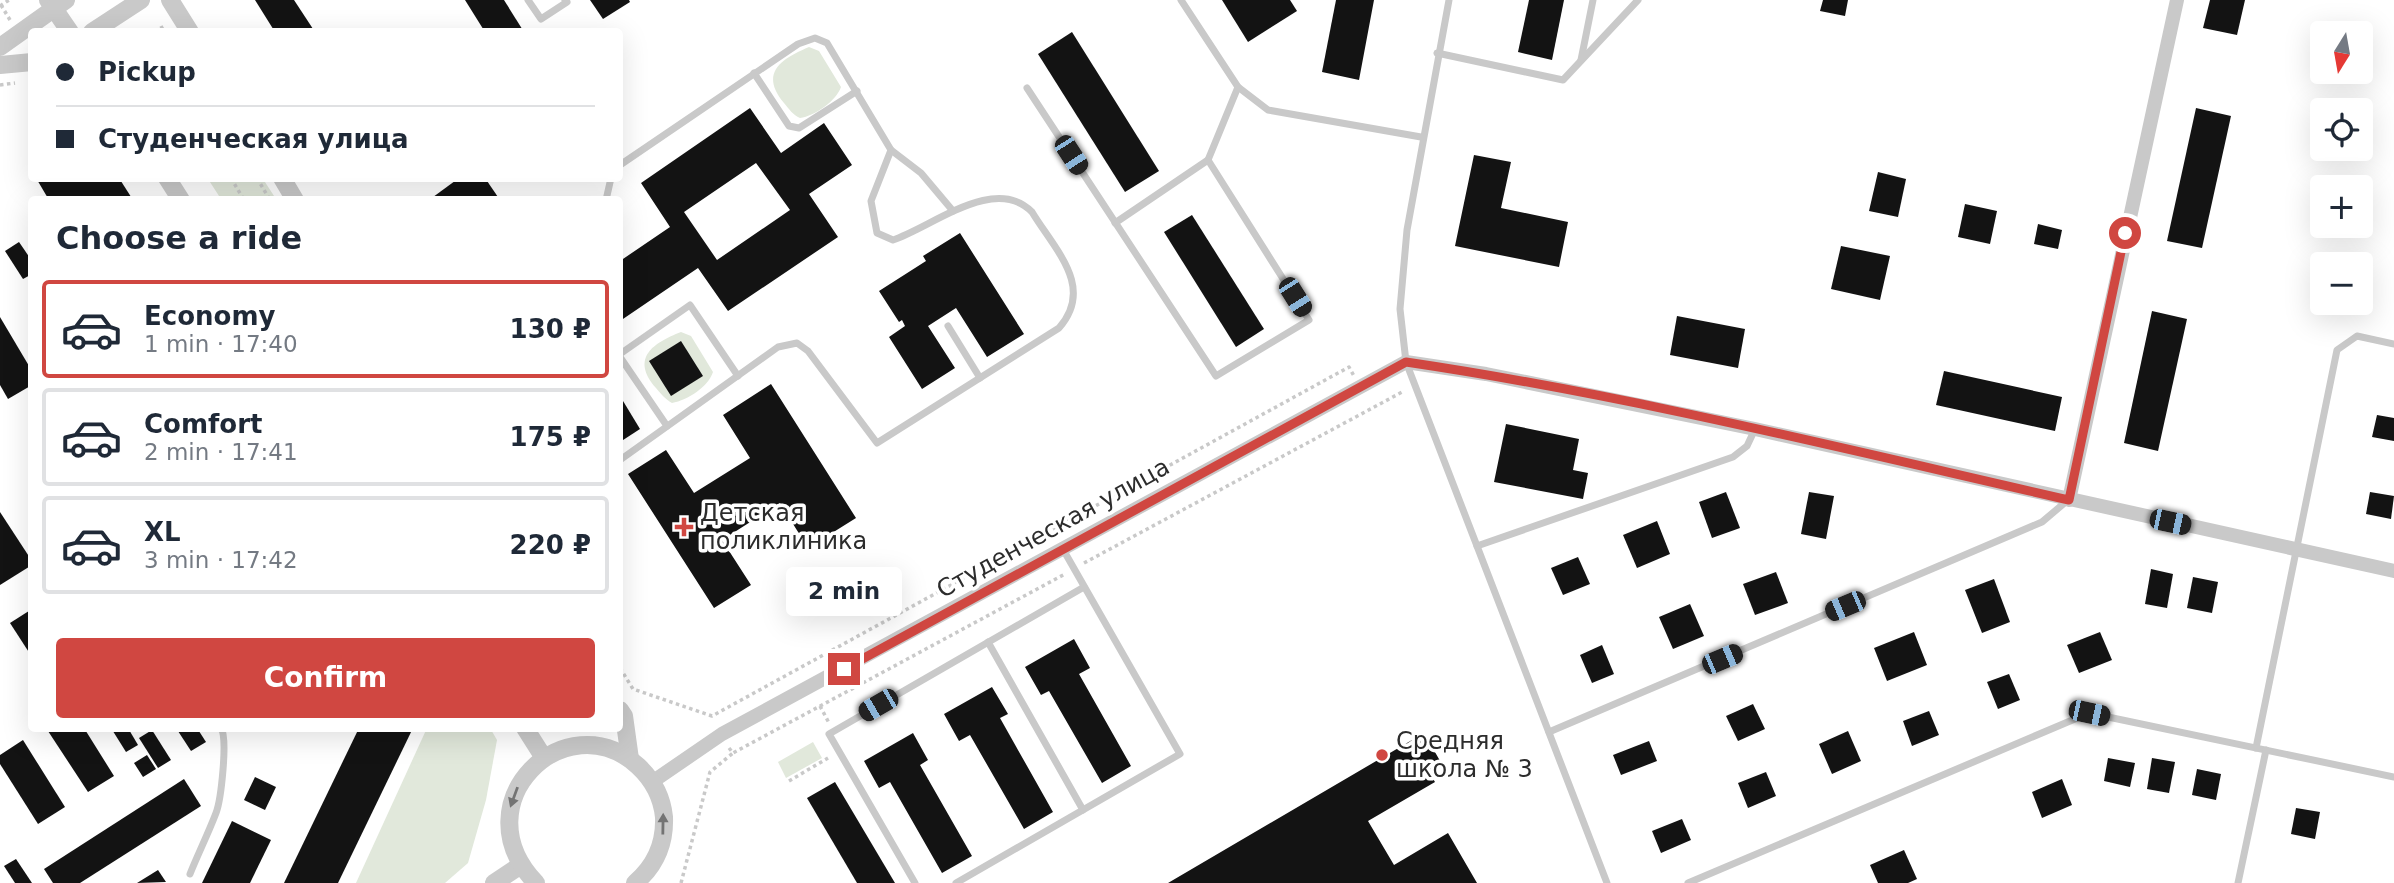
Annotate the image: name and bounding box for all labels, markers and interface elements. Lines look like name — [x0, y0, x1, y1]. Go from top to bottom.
north arrow — [2310, 21, 2373, 84]
map controls — [2310, 21, 2373, 315]
text: Pickup — [98, 57, 196, 87]
button: locate — [2310, 98, 2373, 161]
text: Студенческая улица — [98, 124, 409, 154]
car — [1051, 132, 1092, 178]
button: + — [2310, 175, 2373, 238]
route start — [2109, 217, 2141, 249]
text: Choose a ride — [56, 219, 302, 257]
button: − — [2310, 252, 2373, 315]
car — [1275, 274, 1316, 320]
icon: car — [60, 298, 123, 361]
text: Economy — [144, 301, 275, 331]
text: 130 ₽ — [510, 314, 591, 344]
text: 1 min · 17:40 — [144, 331, 298, 357]
icon: car — [60, 406, 123, 469]
text: Comfort — [144, 409, 262, 439]
text: 175 ₽ — [510, 422, 591, 452]
text: 2 min · 17:41 — [144, 439, 298, 465]
street label: Студенческая улица — [932, 452, 1174, 604]
place label: Детская поликлиника — [700, 499, 867, 555]
car — [2148, 507, 2193, 537]
icon: car — [60, 514, 123, 577]
text: XL — [144, 517, 181, 547]
marker: Детская поликлиника — [674, 517, 694, 537]
text: 220 ₽ — [510, 530, 591, 560]
text: 3 min · 17:42 — [144, 547, 298, 573]
callout: 2 min — [786, 568, 902, 616]
text: 2 min — [808, 578, 880, 604]
car — [1822, 588, 1869, 624]
button: Confirm — [56, 638, 595, 718]
car — [1699, 641, 1746, 677]
route end — [828, 653, 860, 685]
car — [855, 685, 902, 725]
car — [2067, 698, 2112, 728]
place label: Средняя школа № 3 — [1396, 727, 1533, 783]
marker: Средняя школа № 3 — [1374, 747, 1390, 763]
one-way arrow — [508, 786, 519, 807]
one-way arrow — [657, 813, 669, 835]

